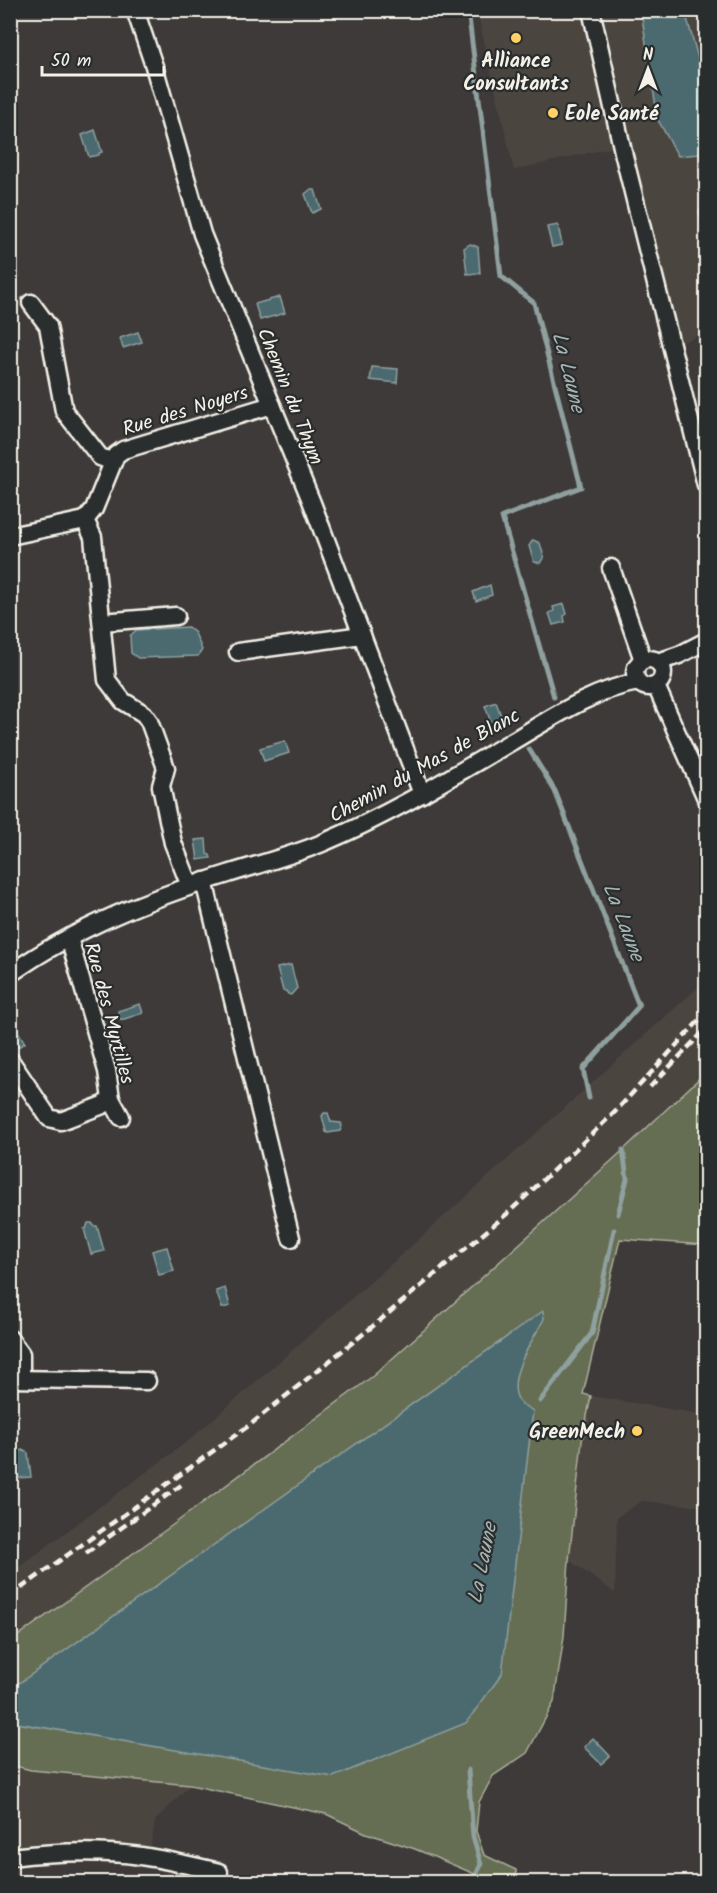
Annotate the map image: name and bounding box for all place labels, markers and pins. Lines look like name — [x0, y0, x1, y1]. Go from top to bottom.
marker: Alliance Consultants — [509, 31, 523, 45]
place label: Alliance Consultants — [463, 46, 569, 101]
place label: Eole Santé — [565, 99, 659, 131]
marker: Eole Santé — [546, 106, 560, 120]
place label: GreenMech — [529, 1417, 625, 1449]
marker: GreenMech — [630, 1424, 644, 1438]

